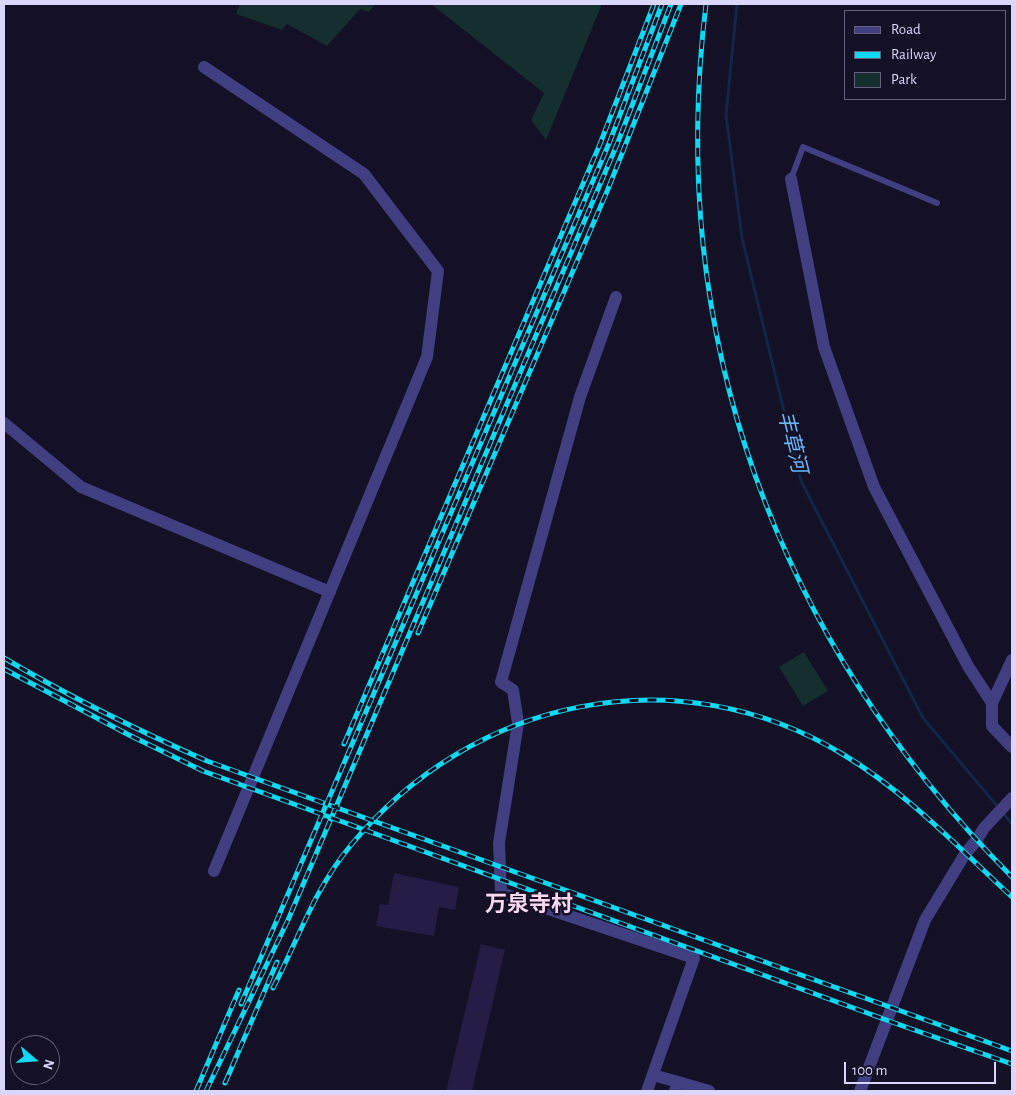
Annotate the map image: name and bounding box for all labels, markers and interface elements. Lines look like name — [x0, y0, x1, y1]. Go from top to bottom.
legend — [844, 10, 1006, 100]
text: Road — [891, 22, 921, 37]
text: Railway — [891, 47, 936, 62]
text: Park — [891, 72, 917, 87]
water label: 丰草河 — [772, 408, 812, 476]
district label: 万泉寺村 — [485, 891, 573, 917]
north arrow — [10, 1035, 60, 1085]
scale bar — [846, 1052, 998, 1084]
text: N — [40, 1058, 56, 1071]
text: 100 m — [852, 1063, 887, 1078]

